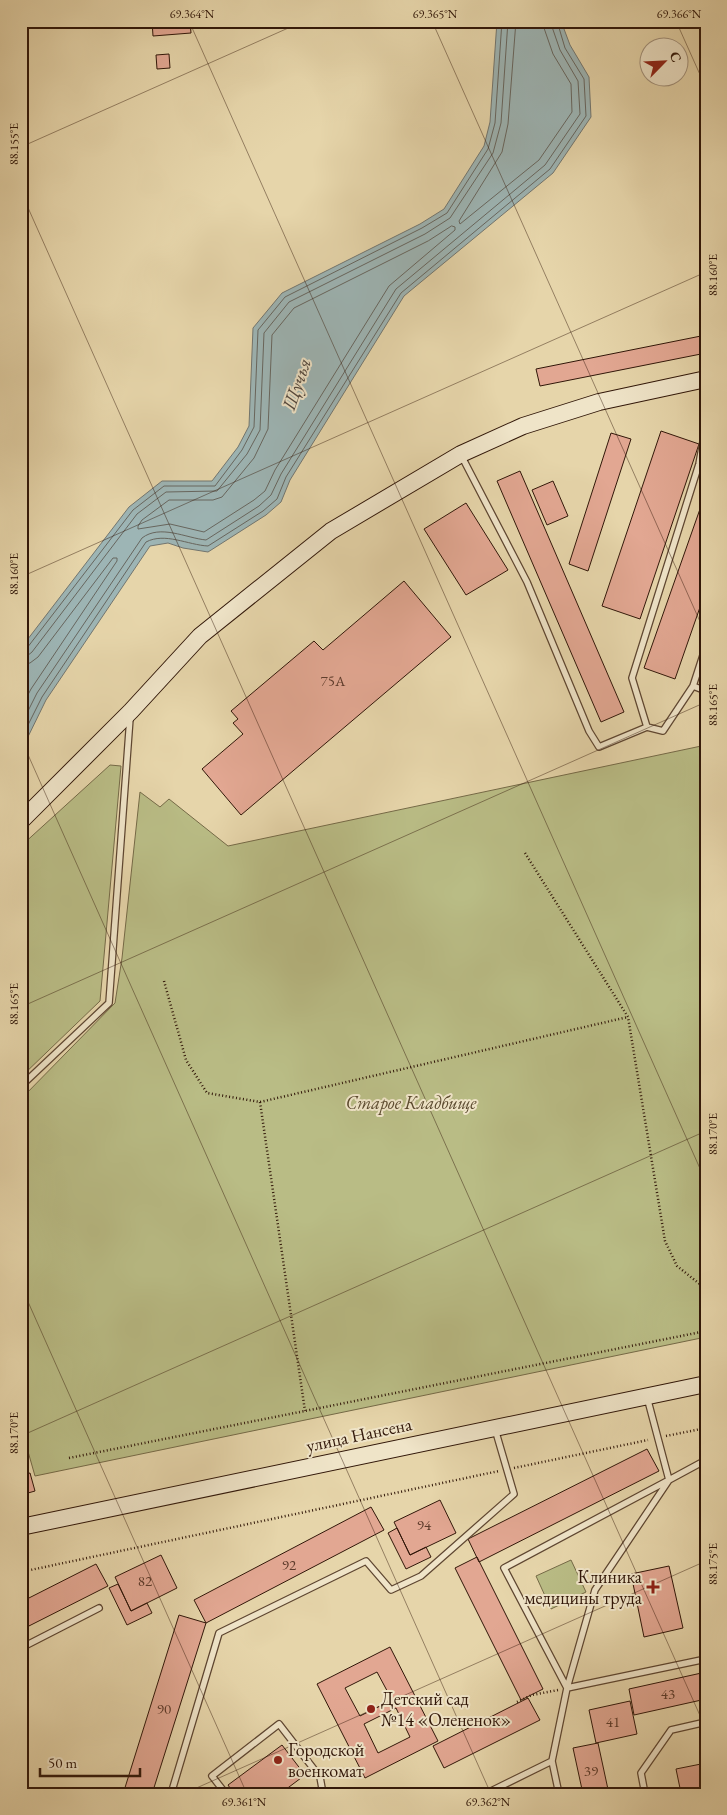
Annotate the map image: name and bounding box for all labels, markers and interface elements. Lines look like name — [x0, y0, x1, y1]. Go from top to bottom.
text: 69.364°N — [170, 6, 215, 22]
text: 69.365°N — [413, 6, 458, 22]
text: 69.366°N — [657, 6, 702, 22]
north arrow — [640, 38, 690, 88]
text: С — [666, 49, 686, 65]
text: 88.155°E — [6, 123, 22, 165]
text: 88.160°E — [705, 254, 721, 296]
water label: Щучья — [276, 355, 317, 414]
text: 88.160°E — [6, 553, 22, 595]
house number: 75А — [321, 671, 346, 690]
text: 88.165°E — [705, 684, 721, 726]
text: 88.165°E — [6, 983, 22, 1025]
park label: Старое Кладбище — [346, 1091, 477, 1115]
text: 88.170°E — [705, 1113, 721, 1155]
text: 88.170°E — [6, 1412, 22, 1454]
street label: улица Нансена — [304, 1412, 415, 1457]
house number: 94 — [417, 1515, 432, 1534]
text: 88.175°E — [705, 1543, 721, 1585]
house number: 92 — [282, 1555, 297, 1574]
place label: Клиника медицины труда — [524, 1565, 643, 1609]
house number: 82 — [138, 1571, 153, 1590]
marker: Клиника медицины труда — [646, 1580, 660, 1594]
house number: 43 — [661, 1684, 675, 1703]
place label: Детский сад №14 «Олененок» — [381, 1687, 511, 1731]
house number: 90 — [157, 1699, 171, 1718]
marker: Детский сад №14 «Олененок» — [365, 1703, 377, 1715]
house number: 41 — [606, 1712, 620, 1731]
place label: Городской военкомат — [288, 1738, 365, 1782]
scale bar — [40, 1745, 140, 1777]
text: 50 m — [48, 1753, 77, 1772]
marker: Городской военкомат — [272, 1754, 284, 1766]
house number: 39 — [584, 1761, 598, 1780]
text: 69.361°N — [222, 1794, 267, 1810]
text: 69.362°N — [466, 1794, 511, 1810]

